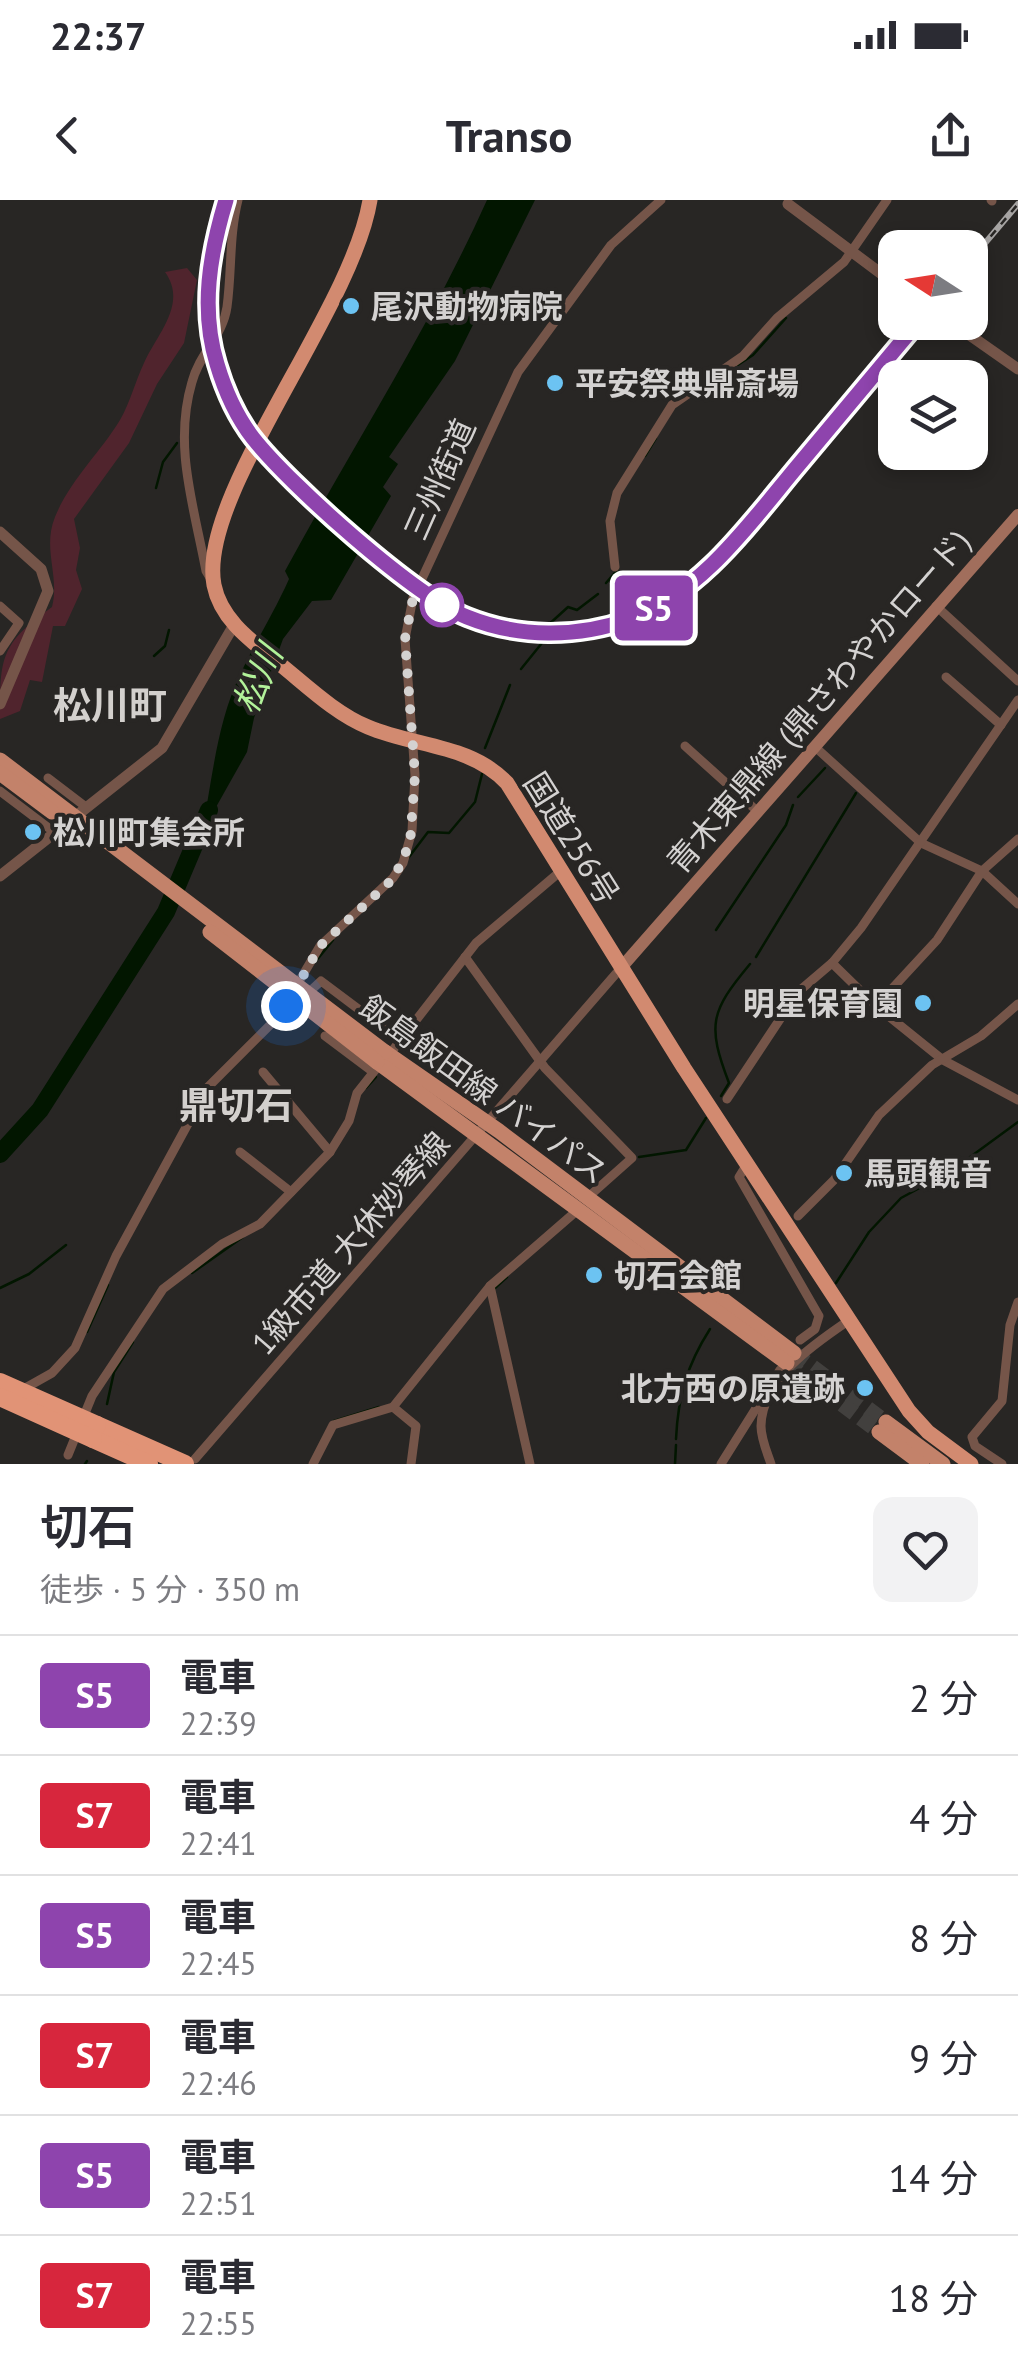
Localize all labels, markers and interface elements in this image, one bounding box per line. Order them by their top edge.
text: 22:37 [50,11,146,60]
text: Transo [446,106,572,164]
icon: back [40,108,95,163]
icon: share [923,108,978,163]
north arrow [878,230,988,340]
map controls [878,230,988,470]
place label: 尾沢動物病院 [371,285,563,327]
marker: 尾沢動物病院 [340,295,362,317]
button: layers [878,360,988,470]
place label: 平安祭典鼎斎場 [575,362,799,404]
marker: 平安祭典鼎斎場 [544,372,566,394]
street label: 三州街道 [394,412,484,546]
street label: 青木東鼎線 (鼎さわやかロード) [657,520,979,882]
line badge: S5 [609,576,699,640]
unlabelled marker [421,584,463,626]
text: S5 [635,585,673,631]
water label: 松川 [222,634,294,720]
district label: 松川町 [53,680,167,729]
street label: 国道256号 [515,764,629,912]
place label: 松川町集会所 [53,811,245,853]
marker: 松川町集会所 [22,821,44,843]
your location [261,981,311,1031]
place label: 明星保育園 [743,982,903,1024]
street label: 飯島飯田線 バイパス [352,985,616,1193]
marker: 明星保育園 [912,992,934,1014]
district label: 鼎切石 [179,1080,293,1129]
street label: 1級市道 大休妙琴線 [242,1123,458,1363]
place label: 馬頭観音 [864,1152,992,1194]
marker: 馬頭観音 [833,1162,855,1184]
place label: 切石会館 [614,1254,742,1296]
marker: 切石会館 [583,1264,605,1286]
place label: 北方西の原遺跡 [621,1367,845,1409]
marker: 北方西の原遺跡 [854,1377,876,1399]
text: 切石 [40,1495,136,1557]
button: heart [873,1497,978,1602]
text: 徒歩 · 5 分 · 350 m [40,1568,300,1610]
text: 電車 [180,1652,256,1701]
text: S5 [76,1672,114,1718]
text: 2 分 [909,1673,978,1722]
text: 22:39 [180,1702,257,1744]
text: 電車 [180,1772,256,1821]
text: S7 [76,1792,114,1838]
text: 4 分 [909,1793,978,1842]
text: 22:41 [180,1822,257,1864]
text: 電車 [180,1892,256,1941]
text: S5 [76,1912,114,1958]
text: 8 分 [909,1913,978,1962]
text: 22:45 [180,1942,257,1984]
text: 電車 [180,2012,256,2061]
text: S7 [76,2032,114,2078]
text: 9 分 [909,2033,978,2082]
text: 22:46 [180,2062,257,2104]
text: 電車 [180,2132,256,2181]
text: S5 [76,2152,114,2198]
text: 14 分 [888,2153,978,2202]
text: 22:51 [180,2182,257,2224]
text: 電車 [180,2252,256,2301]
text: S7 [76,2272,114,2318]
text: 18 分 [888,2273,978,2322]
text: 22:55 [180,2302,257,2344]

